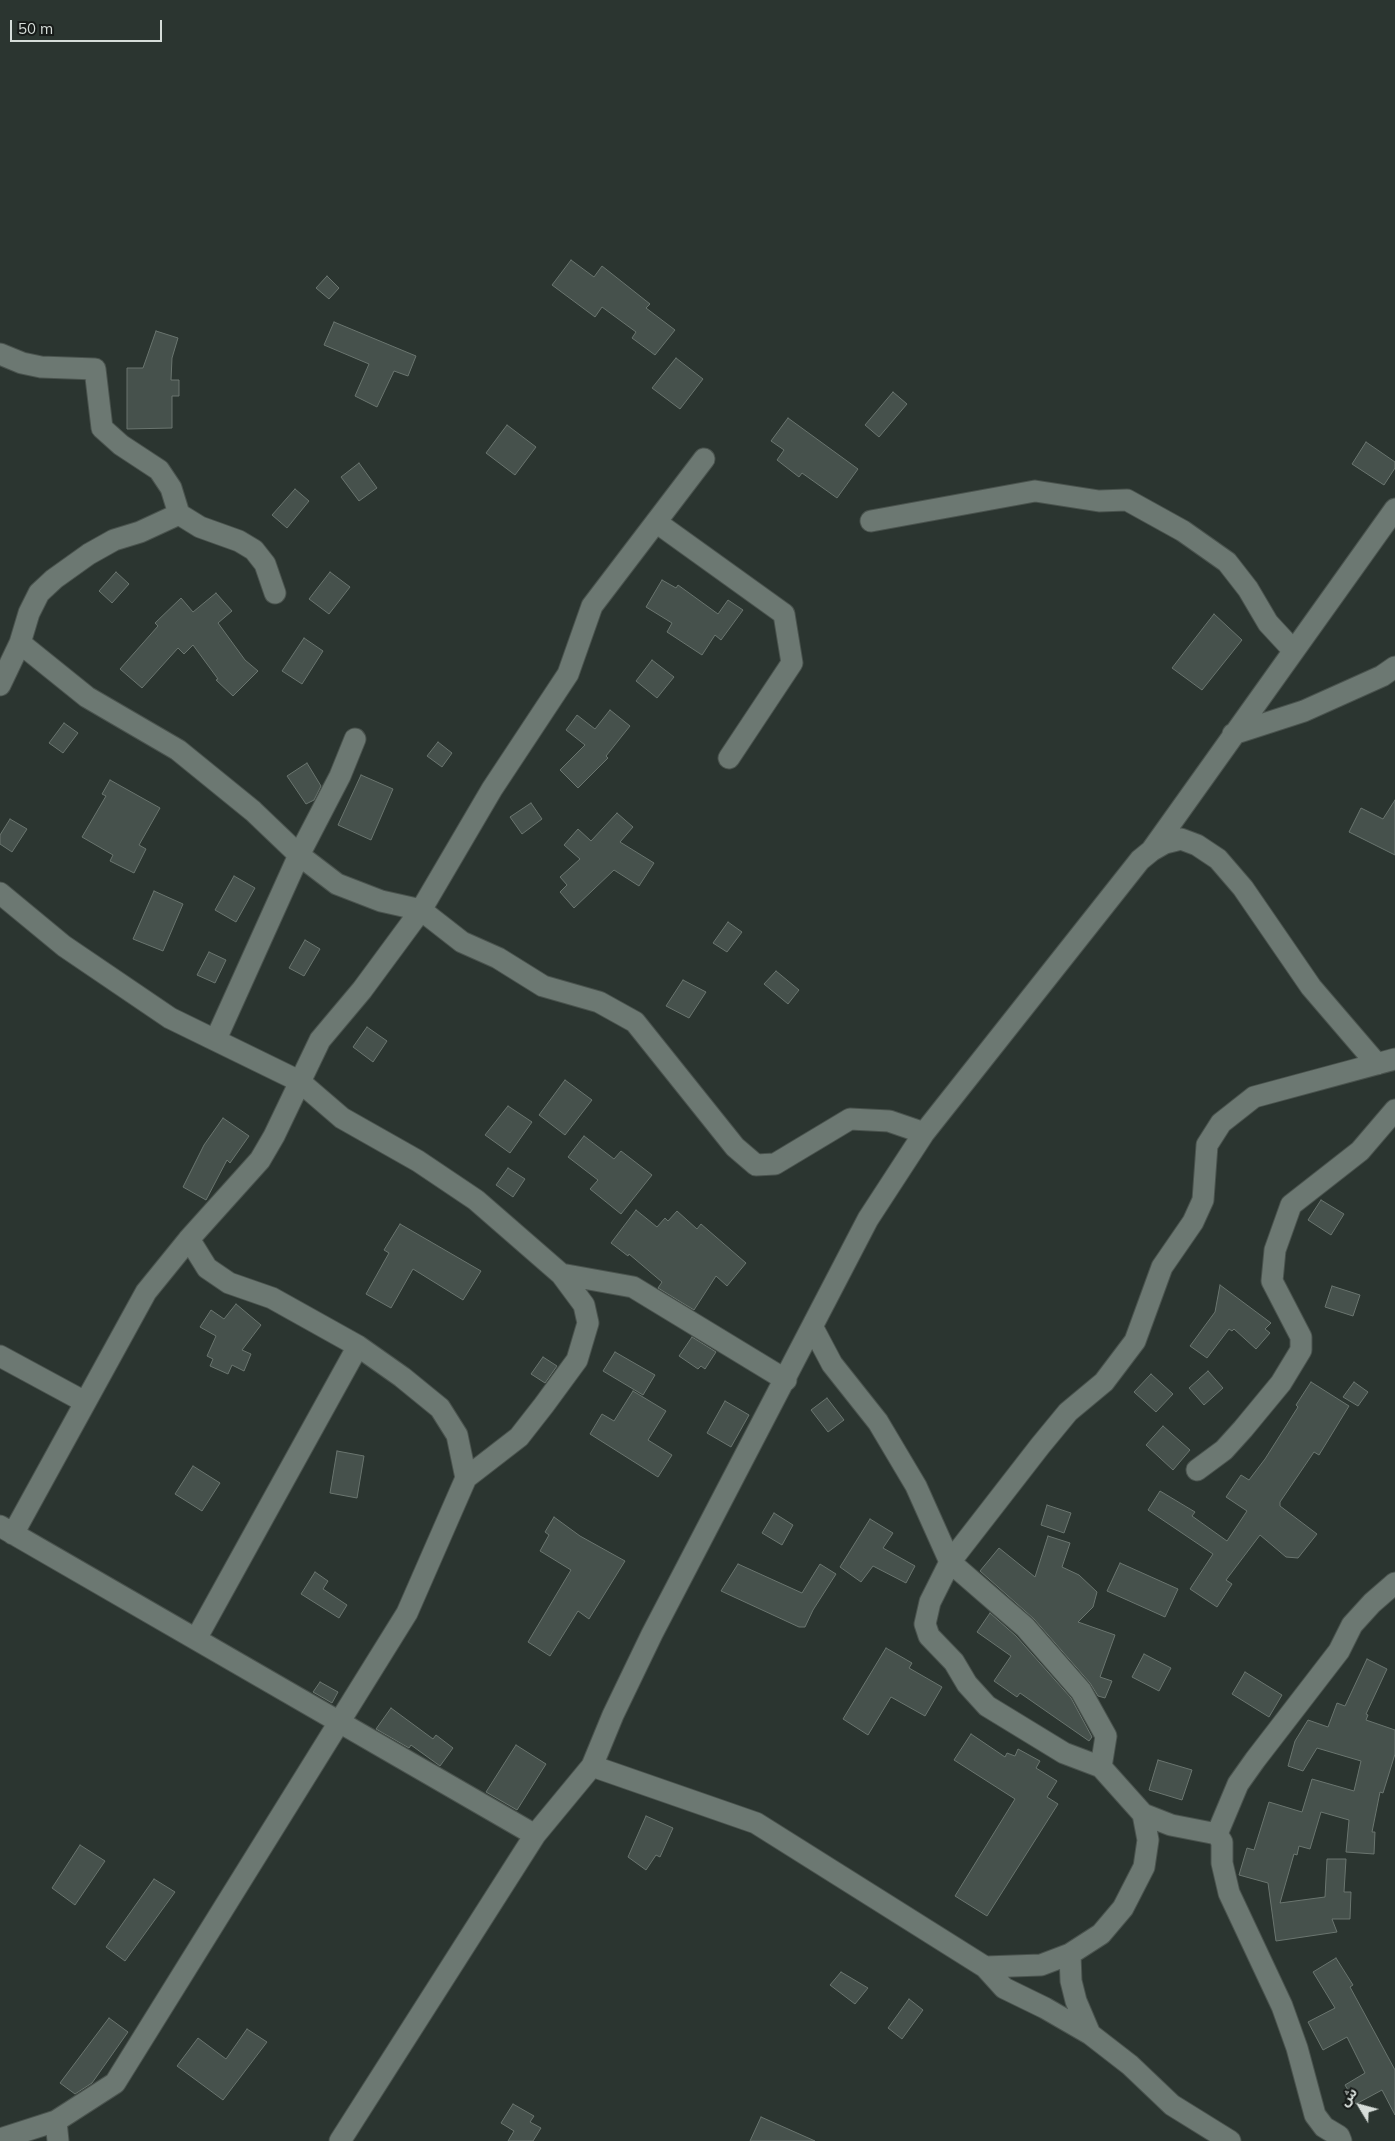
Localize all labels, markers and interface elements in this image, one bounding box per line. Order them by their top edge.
scale bar [12,10,165,42]
text: 50 m [18,19,53,38]
north arrow [1335,2081,1385,2131]
text: ش [1335,2084,1361,2110]

